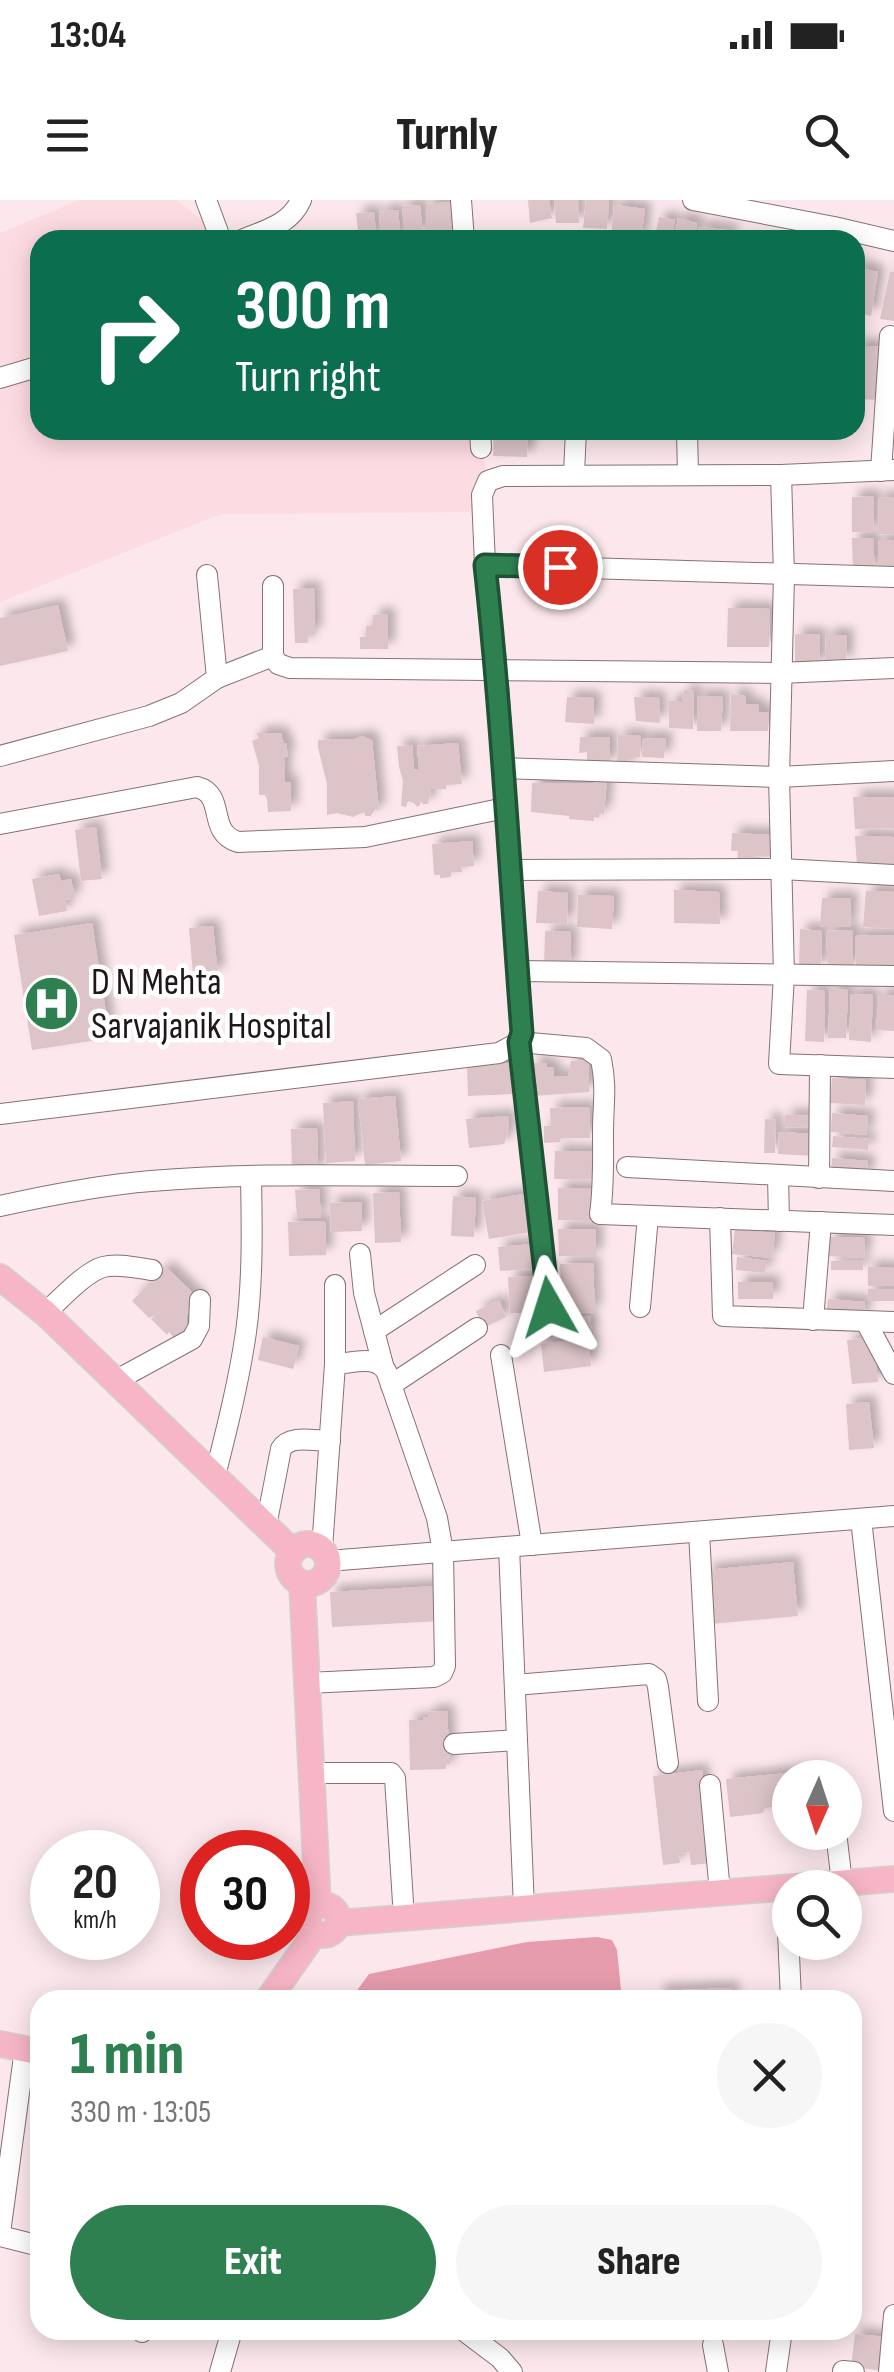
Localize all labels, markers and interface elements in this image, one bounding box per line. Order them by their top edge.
text: 13:04 [50,13,126,58]
icon: menu [40,108,95,163]
text: Turnly [396,108,498,163]
icon: search [799,108,854,163]
text: 300 m [235,265,390,349]
icon: right [70,270,200,400]
text: Turn right [235,350,381,405]
pin [518,525,603,610]
icon: arrive [533,540,588,595]
place label: D N Mehta Sarvajanik Hospital [91,960,332,1049]
hospital icon: D N Mehta Sarvajanik Hospital [22,974,82,1034]
position arrow [497,1255,601,1359]
north arrow [772,1760,862,1850]
map controls [772,1760,862,1960]
speed limit sign: 30 [180,1830,310,1960]
text: 20 [72,1853,118,1913]
button: search [772,1870,862,1960]
text: km/h [73,1905,117,1936]
text: 1 min [70,2019,184,2091]
button: close [717,2023,822,2128]
text: 330 m · 13:05 [70,2093,211,2132]
button: Exit [70,2205,436,2320]
button: Share [456,2205,822,2320]

